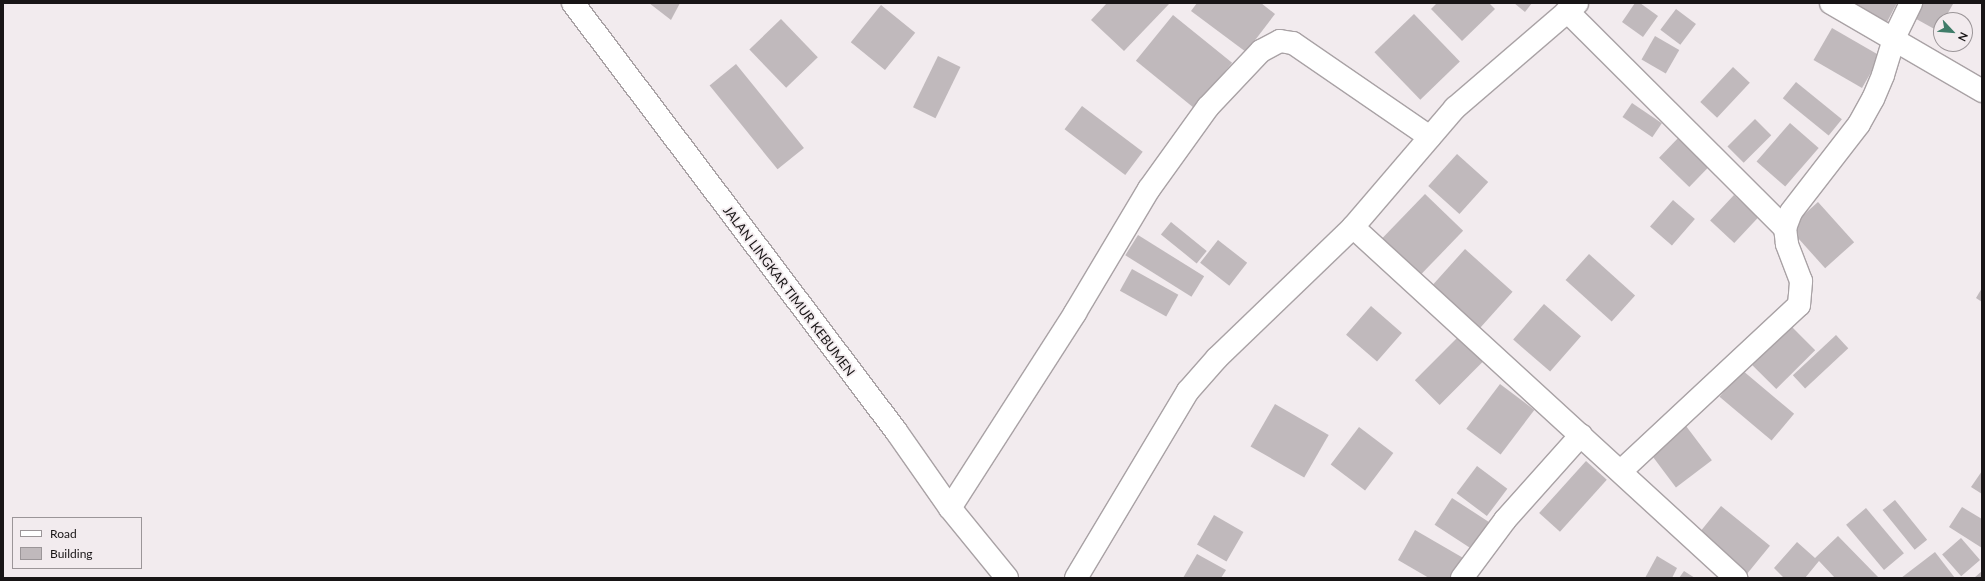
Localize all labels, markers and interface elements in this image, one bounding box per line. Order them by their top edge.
north arrow [1933,12,1973,52]
text: N [1956,30,1971,44]
street label: JALAN LINGKAR TIMUR KEBUMEN [720,203,858,379]
legend [12,517,142,569]
text: Road [50,526,77,541]
text: Building [50,546,93,561]

